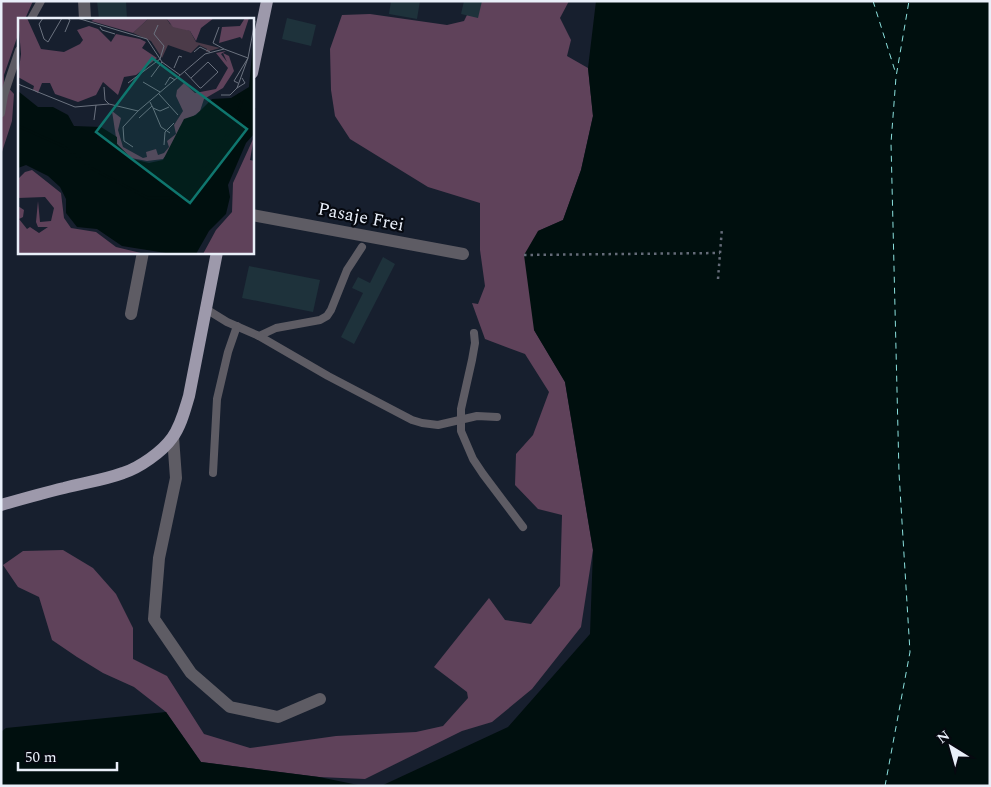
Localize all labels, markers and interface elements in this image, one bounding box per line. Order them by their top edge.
inset map [18,18,254,254]
street label: Pasaje Frei [316,195,406,239]
north arrow [926,722,976,772]
text: N [933,725,954,749]
scale bar [18,740,116,772]
text: 50 m [25,746,57,769]

